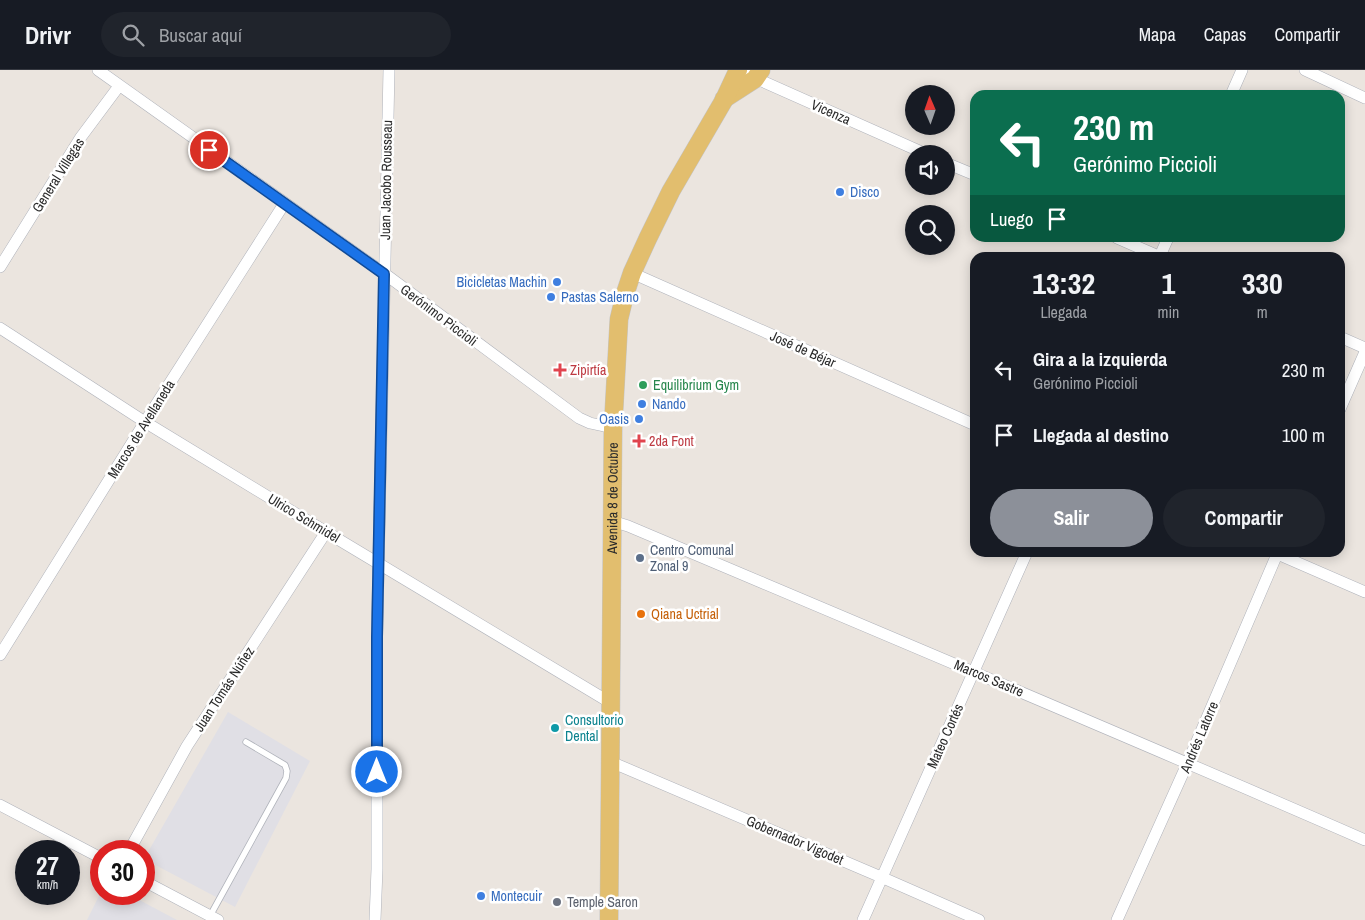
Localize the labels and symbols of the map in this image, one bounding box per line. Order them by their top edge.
north arrow [905,85,955,135]
street label: Vicenza [808,95,854,129]
street label: Juan Jacobo Rousseau [376,120,396,240]
pin [188,129,230,171]
street label: General Villegas [28,134,88,216]
place label: Disco [850,183,879,201]
marker: Disco [834,186,846,198]
place label: Bicicletas Machin [456,273,547,291]
marker: Bicicletas Machin [551,276,563,288]
street label: Gerónimo Piccioli [397,280,481,350]
place label: Pastas Salerno [561,288,639,306]
marker: Pastas Salerno [545,291,557,303]
street label: José de Béjar [767,327,839,372]
place label: Zipirtía [570,361,607,379]
marker: Zipirtía [554,364,566,376]
street label: Marcos de Avellaneda [103,376,179,482]
place label: Equilibrium Gym [653,376,739,394]
marker: Equilibrium Gym [637,379,649,391]
place label: Nando [652,395,686,413]
marker: Nando [636,398,648,410]
place label: Oasis [599,410,629,428]
marker: Oasis [633,413,645,425]
place label: 2da Font [649,432,694,450]
marker: 2da Font [633,435,645,447]
street label: Avenida 8 de Octubre [603,442,622,555]
street label: Ulrico Schmidel [265,489,343,547]
place label: Centro Comunal Zonal 9 [650,541,734,575]
marker: Centro Comunal Zonal 9 [634,552,646,564]
place label: Qiana Uctrial [651,605,719,623]
marker: Qiana Uctrial [635,608,647,620]
street label: Juan Tomás Núñez [190,643,258,735]
street label: Marcos Sastre [951,655,1027,701]
street label: Andrés Latorre [1175,699,1222,776]
street label: Mateo Cortés [923,701,967,771]
place label: Consultorio Dental [565,711,624,745]
marker: Consultorio Dental [549,722,561,734]
position arrow [350,745,402,797]
street label: Gobernador Vigodet [744,811,846,869]
speed limit sign: 30 [90,840,155,905]
place label: Montecuir [491,887,542,905]
marker: Montecuir [475,890,487,902]
place label: Temple Saron [567,893,638,911]
marker: Temple Saron [551,896,563,908]

